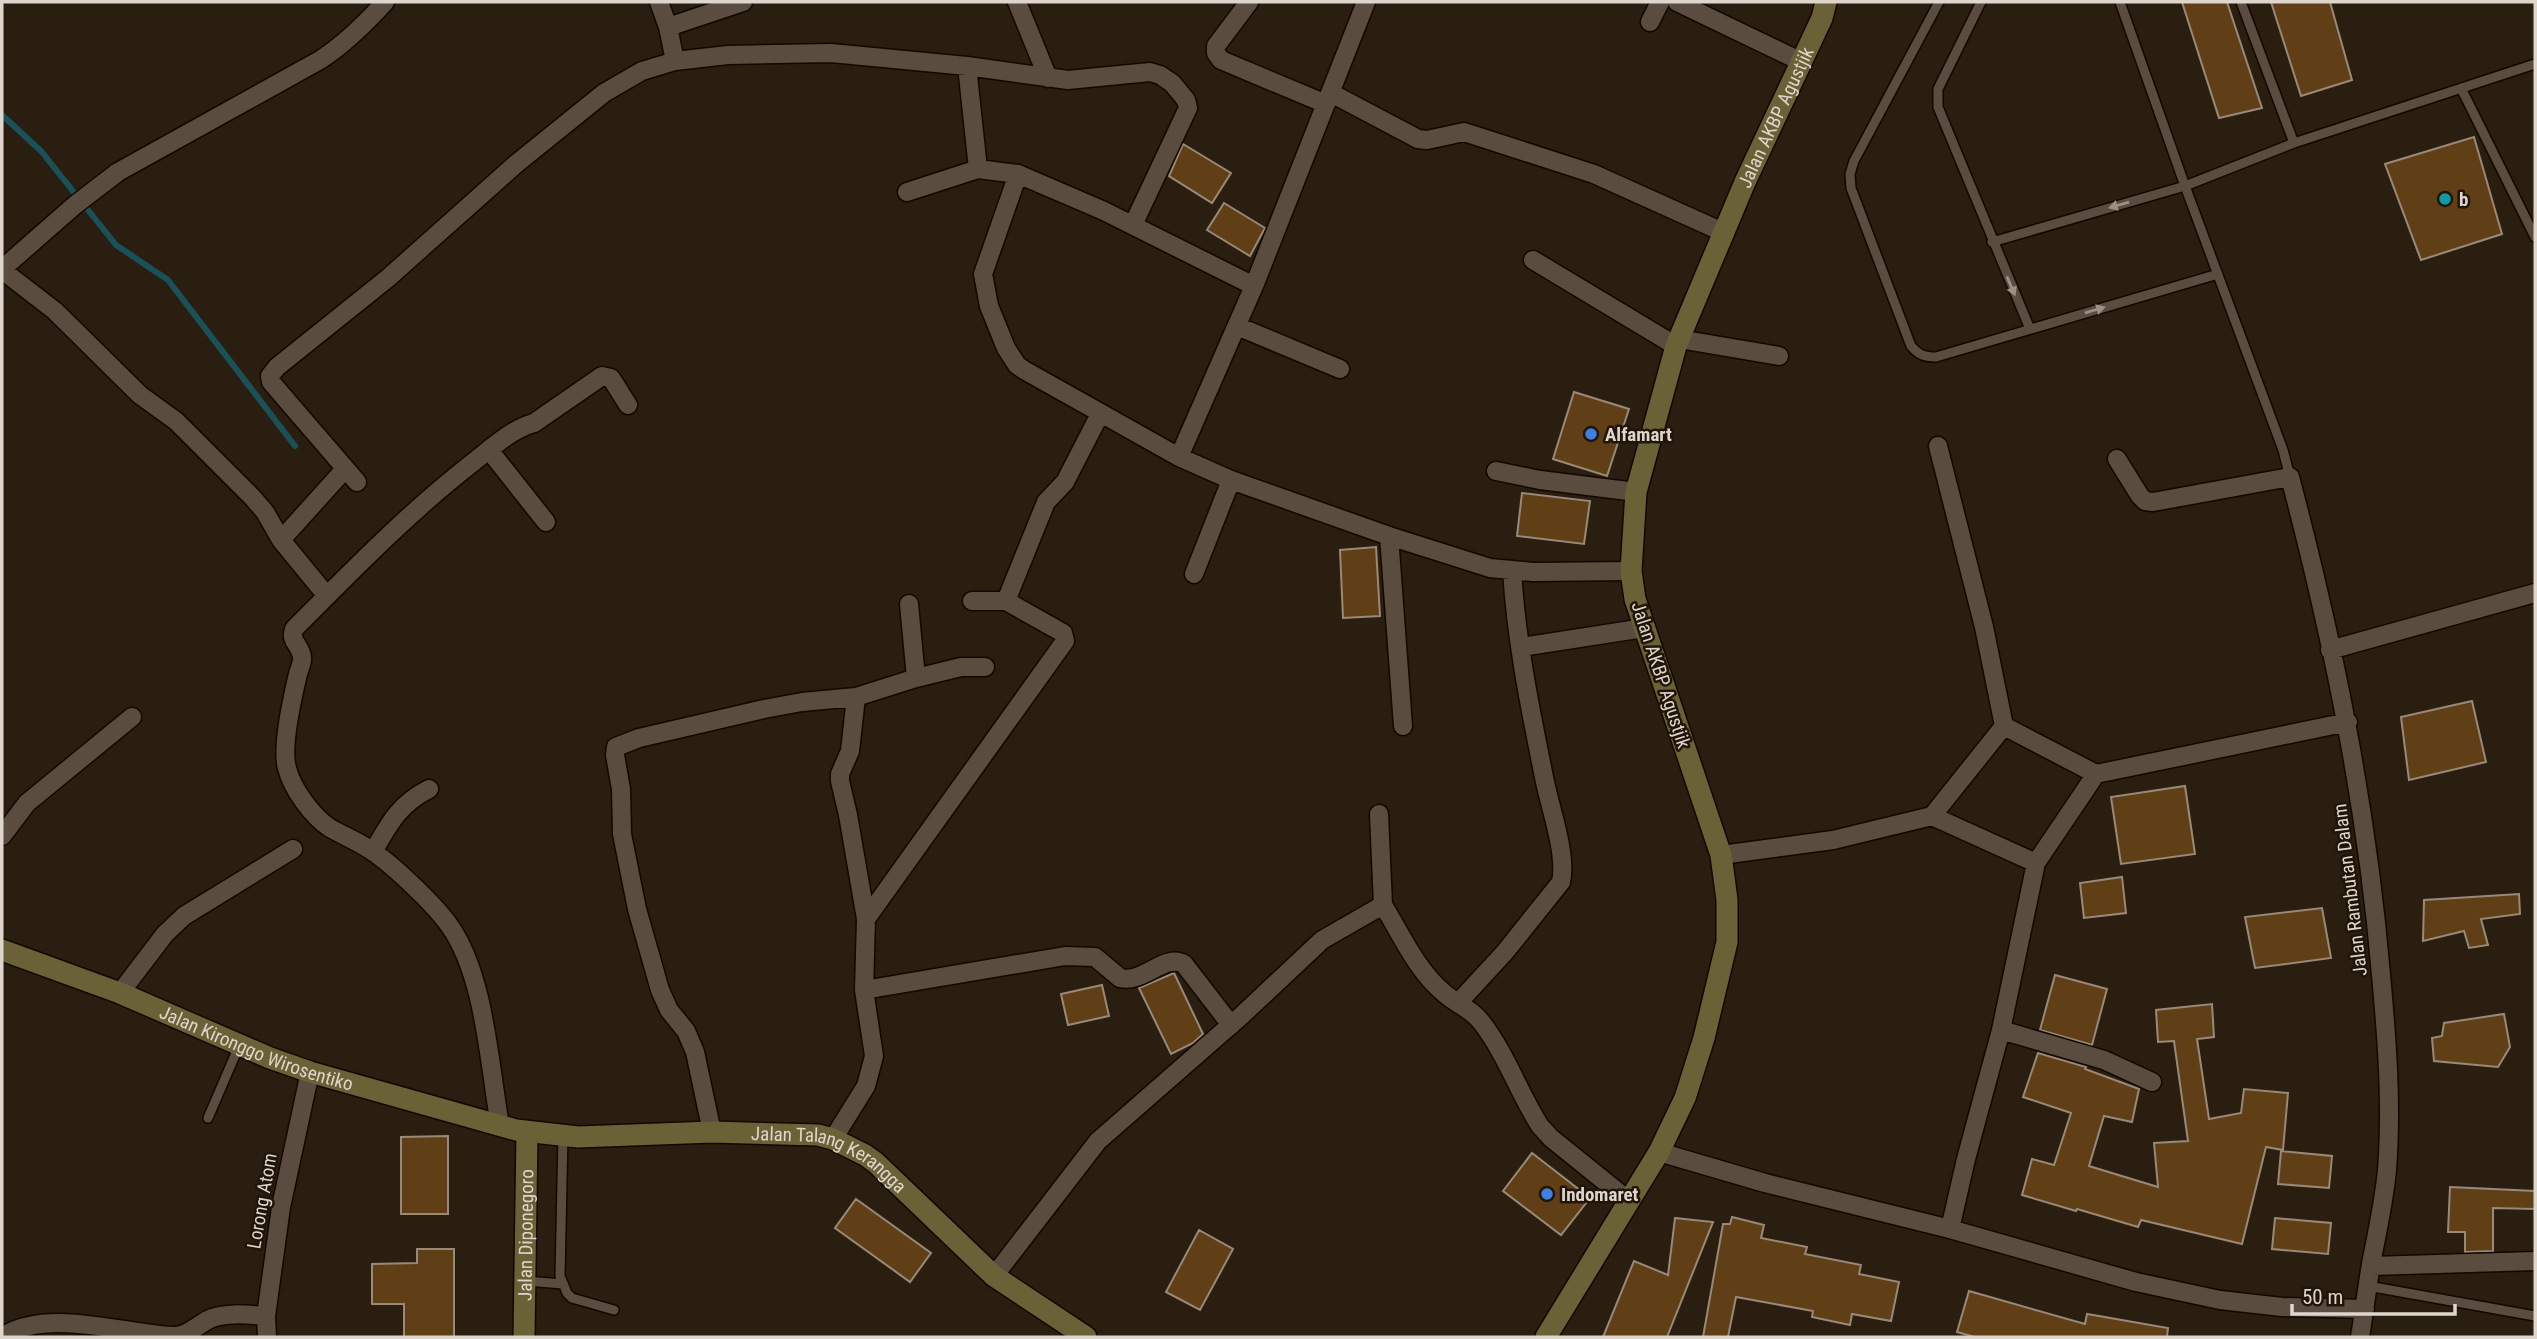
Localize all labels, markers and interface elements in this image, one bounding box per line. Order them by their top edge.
street label: Jalan AKBP Agustjik [1732,43,1818,191]
place label: b [2459,188,2468,211]
marker: b [2437,191,2453,207]
one-way arrow [2109,201,2130,211]
one-way arrow [2006,275,2017,296]
one-way arrow [2084,304,2106,315]
place label: Alfamart [1605,423,1672,446]
marker: Alfamart [1583,426,1599,442]
street label: Jalan AKBP Agustjik [1626,599,1696,752]
street label: Jalan Rambutan Dalam [2328,803,2372,977]
street label: Jalan Kironggo Wirosentiko [156,1000,356,1095]
street label: Jalan Talang Kerangga [751,1122,911,1198]
street label: Lorong Atom [242,1151,282,1251]
street label: Jalan Diponegoro [513,1169,538,1301]
place label: Indomaret [1561,1183,1639,1206]
marker: Indomaret [1539,1186,1555,1202]
scale bar [2292,1272,2455,1316]
text: 50 m [2302,1285,2343,1309]

